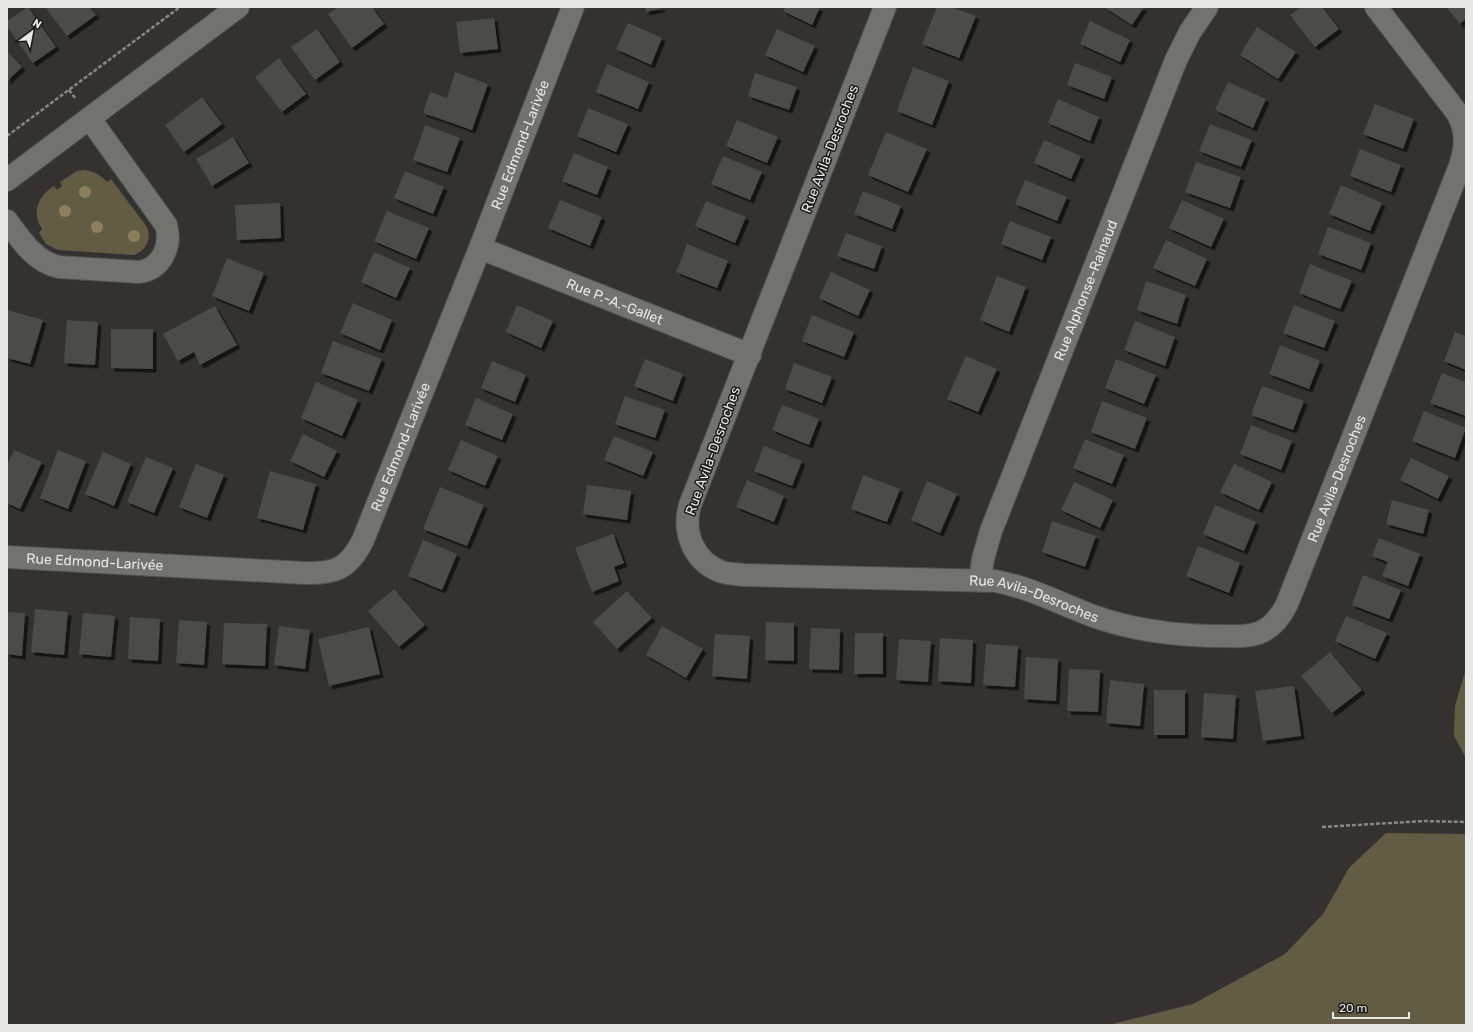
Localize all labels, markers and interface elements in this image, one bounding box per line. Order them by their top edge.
north arrow [12,12,52,52]
text: N [30,16,44,32]
street label: Rue Edmond-Larivée [487,77,553,212]
street label: Rue Avila-Desroches [798,83,862,215]
street label: Rue Alphonse-Rainaud [1050,217,1121,363]
street label: Rue P.-A.-Gallet [564,275,666,328]
street label: Rue Edmond-Larivée [367,380,434,514]
street label: Rue Avila-Desroches [682,384,744,518]
street label: Rue Avila-Desroches [1304,412,1369,545]
street label: Rue Edmond-Larivée [26,550,164,574]
street label: Rue Avila-Desroches [969,572,1101,626]
scale bar [1333,994,1409,1020]
text: 20 m [1339,1001,1367,1015]

